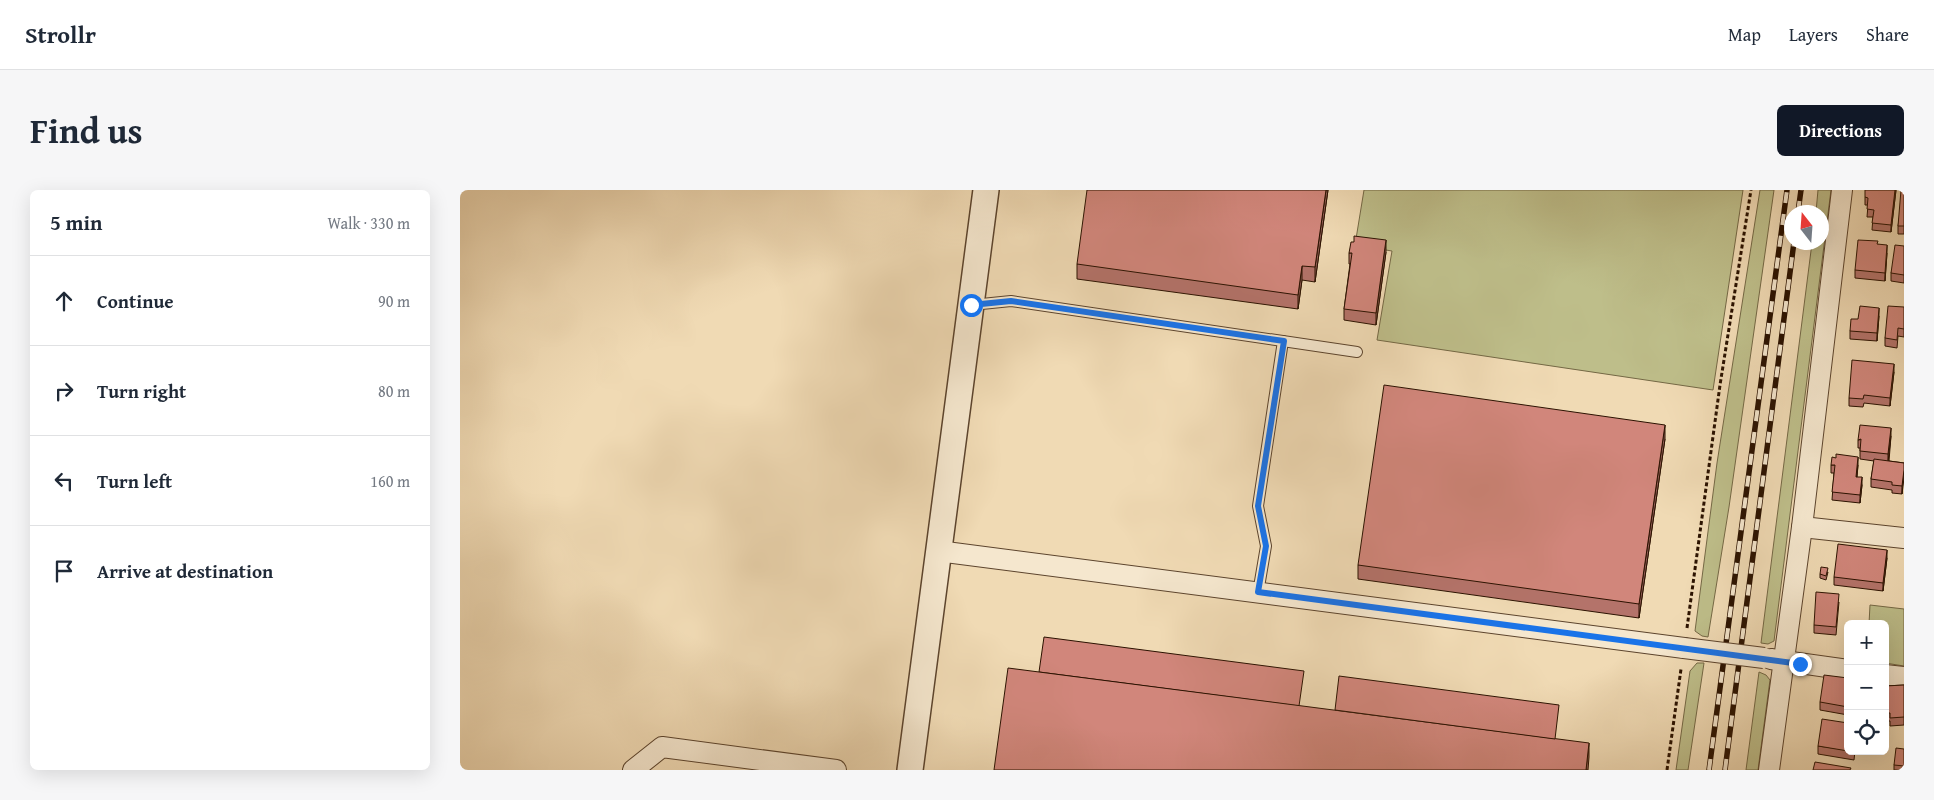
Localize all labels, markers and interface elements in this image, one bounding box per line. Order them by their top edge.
text: Strollr [25,17,96,52]
text: Map [1728,21,1761,48]
text: Layers [1789,21,1838,48]
text: Share [1866,21,1909,48]
text: Find us [30,105,143,156]
button: Directions [1777,105,1904,156]
north arrow [1784,205,1829,250]
text: 5 min [50,207,102,238]
text: Walk · 330 m [327,211,410,235]
icon: ahead [50,287,78,315]
text: Continue [97,287,174,315]
text: 90 m [378,289,410,313]
route start [960,294,983,317]
icon: right [50,377,78,405]
text: Turn right [97,377,186,405]
text: 80 m [378,379,410,403]
icon: left [50,467,78,495]
text: Turn left [97,467,172,495]
text: 160 m [370,469,410,493]
icon: arrive [50,557,78,585]
text: Arrive at destination [97,557,273,585]
map controls [1844,620,1889,755]
button: + [1844,620,1889,665]
route end [1789,653,1812,676]
button: − [1844,665,1889,710]
button: locate [1844,710,1889,755]

